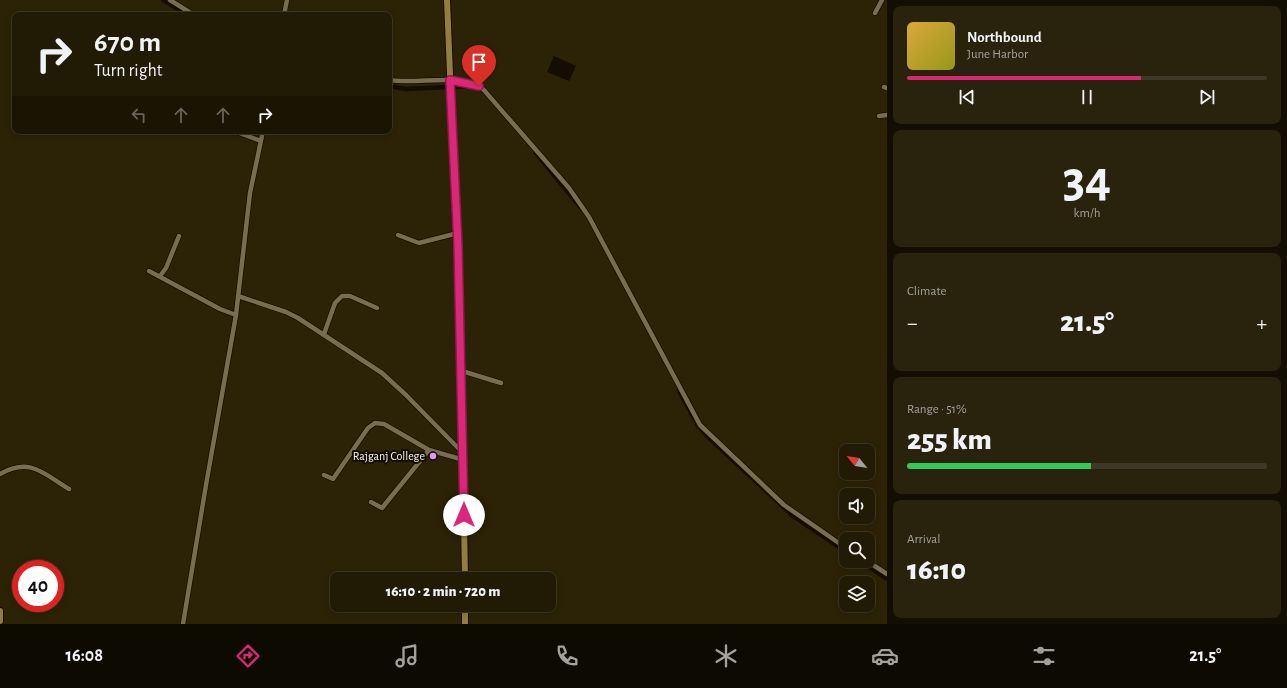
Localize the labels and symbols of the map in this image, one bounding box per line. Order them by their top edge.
pin [462,45,496,86]
north arrow [839,444,875,480]
place label: Rajganj College [353,450,425,463]
marker: Rajganj College [428,451,438,461]
position arrow [443,494,485,536]
speed limit sign: 40 [12,560,64,612]

